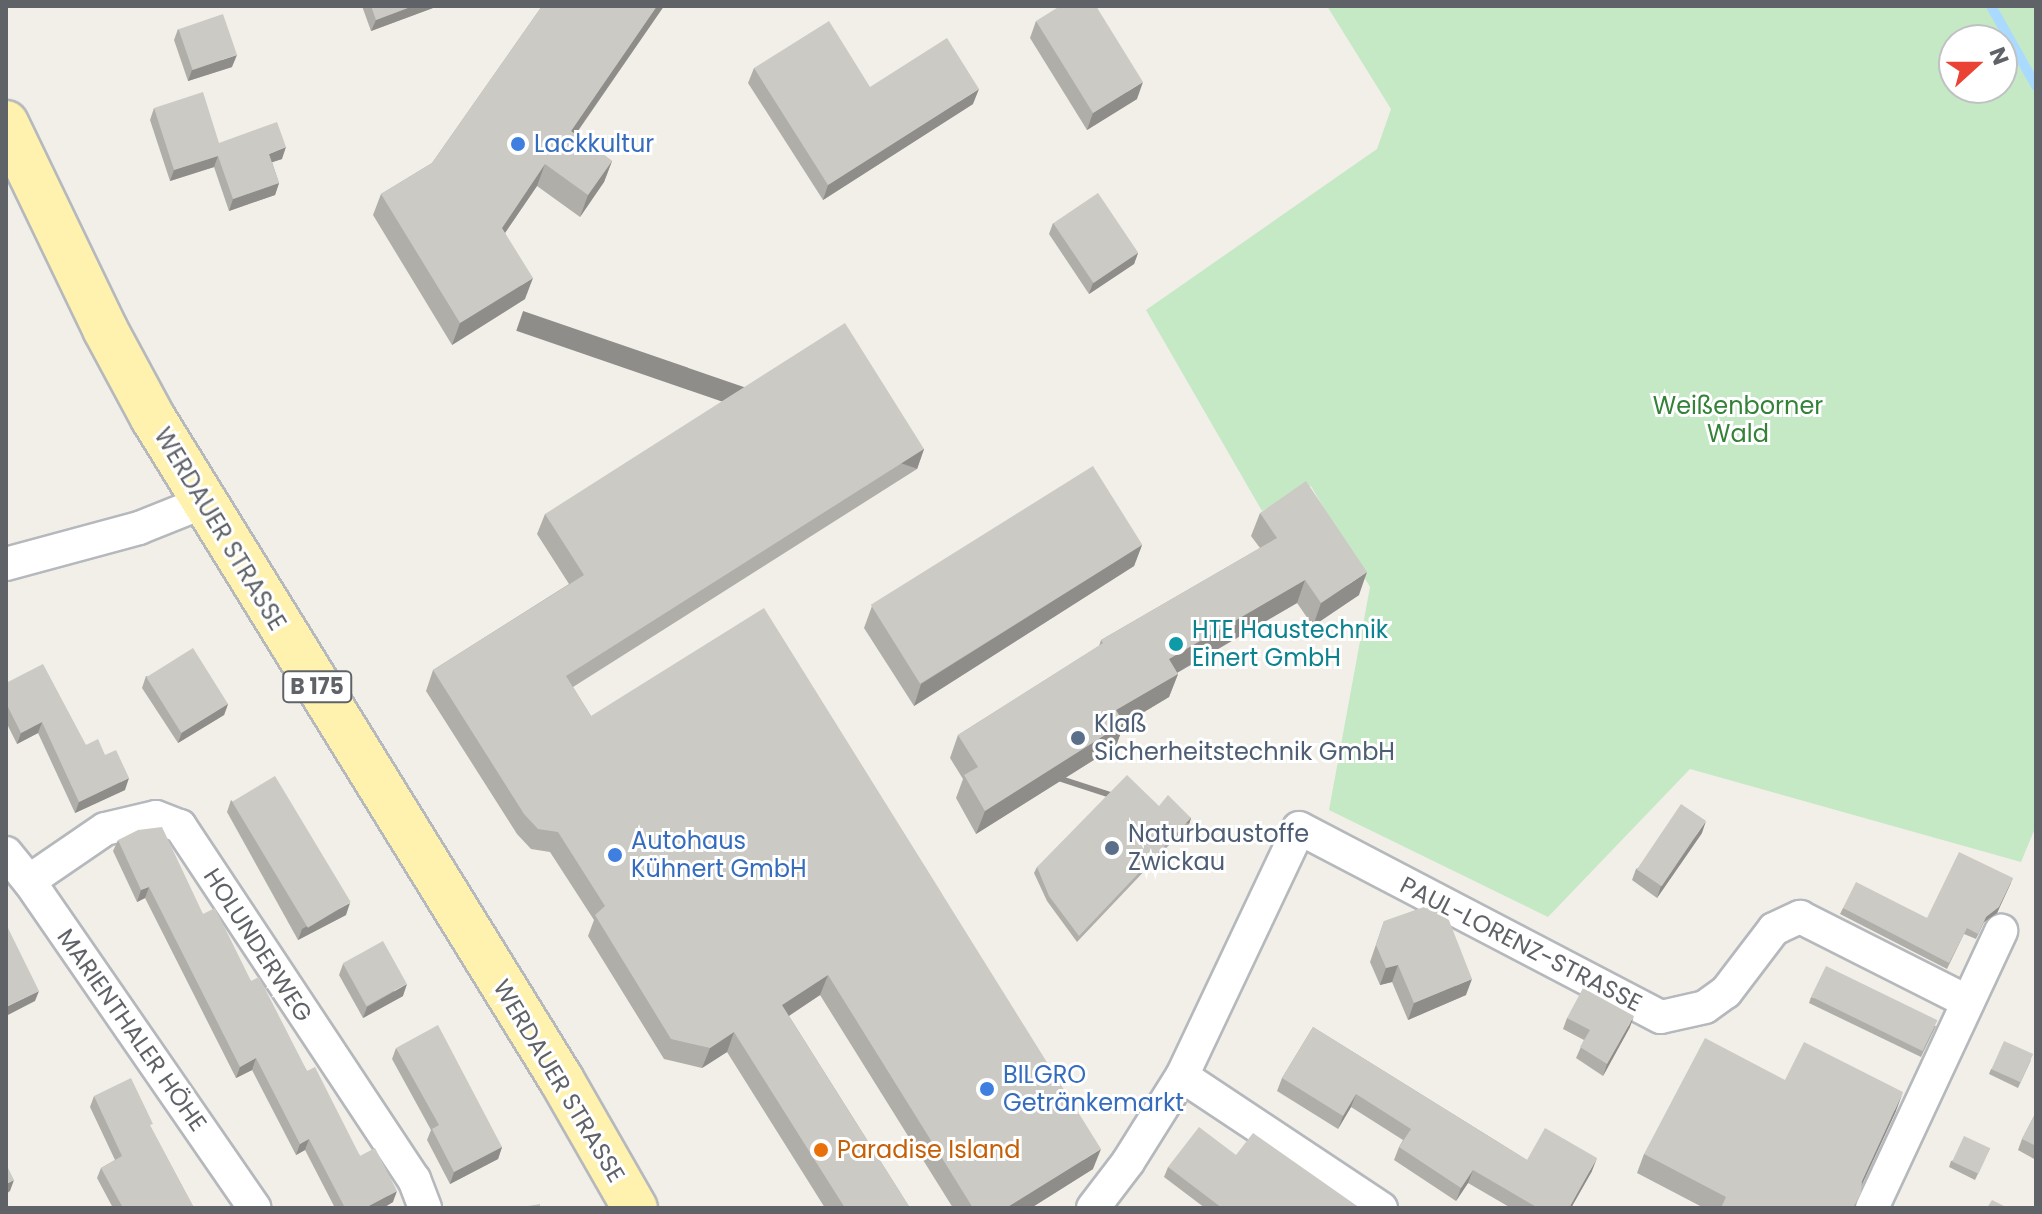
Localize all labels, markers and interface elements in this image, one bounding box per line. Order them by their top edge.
north arrow [1938,24,2018,104]
text: N [1982,43,2016,69]
place label: Lackkultur [534,130,654,158]
marker: Lackkultur [509,135,527,153]
park label: Weißenborner Wald [1653,392,1823,448]
street label: WERDAUER STRASSE [148,422,292,636]
place label: HTE Haustechnik Einert GmbH [1192,616,1388,672]
marker: HTE Haustechnik Einert GmbH [1167,635,1185,653]
road number: B 175 [281,669,353,705]
place label: Klaß Sicherheitstechnik GmbH [1094,710,1395,766]
marker: Klaß Sicherheitstechnik GmbH [1069,729,1087,747]
place label: Naturbaustoffe Zwickau [1128,820,1309,876]
place label: Autohaus Kühnert GmbH [631,827,807,883]
marker: Naturbaustoffe Zwickau [1103,839,1121,857]
marker: Autohaus Kühnert GmbH [606,846,624,864]
street label: HOLUNDERWEG [198,863,318,1027]
street label: PAUL-LORENZ-STRASSE [1395,870,1647,1018]
street label: MARIENTHALER HÖHE [51,923,213,1137]
street label: WERDAUER STRASSE [487,974,631,1188]
place label: BILGRO Getränkemarkt [1003,1061,1184,1117]
marker: BILGRO Getränkemarkt [978,1080,996,1098]
place label: Paradise Island [837,1136,1020,1164]
marker: Paradise Island [812,1141,830,1159]

